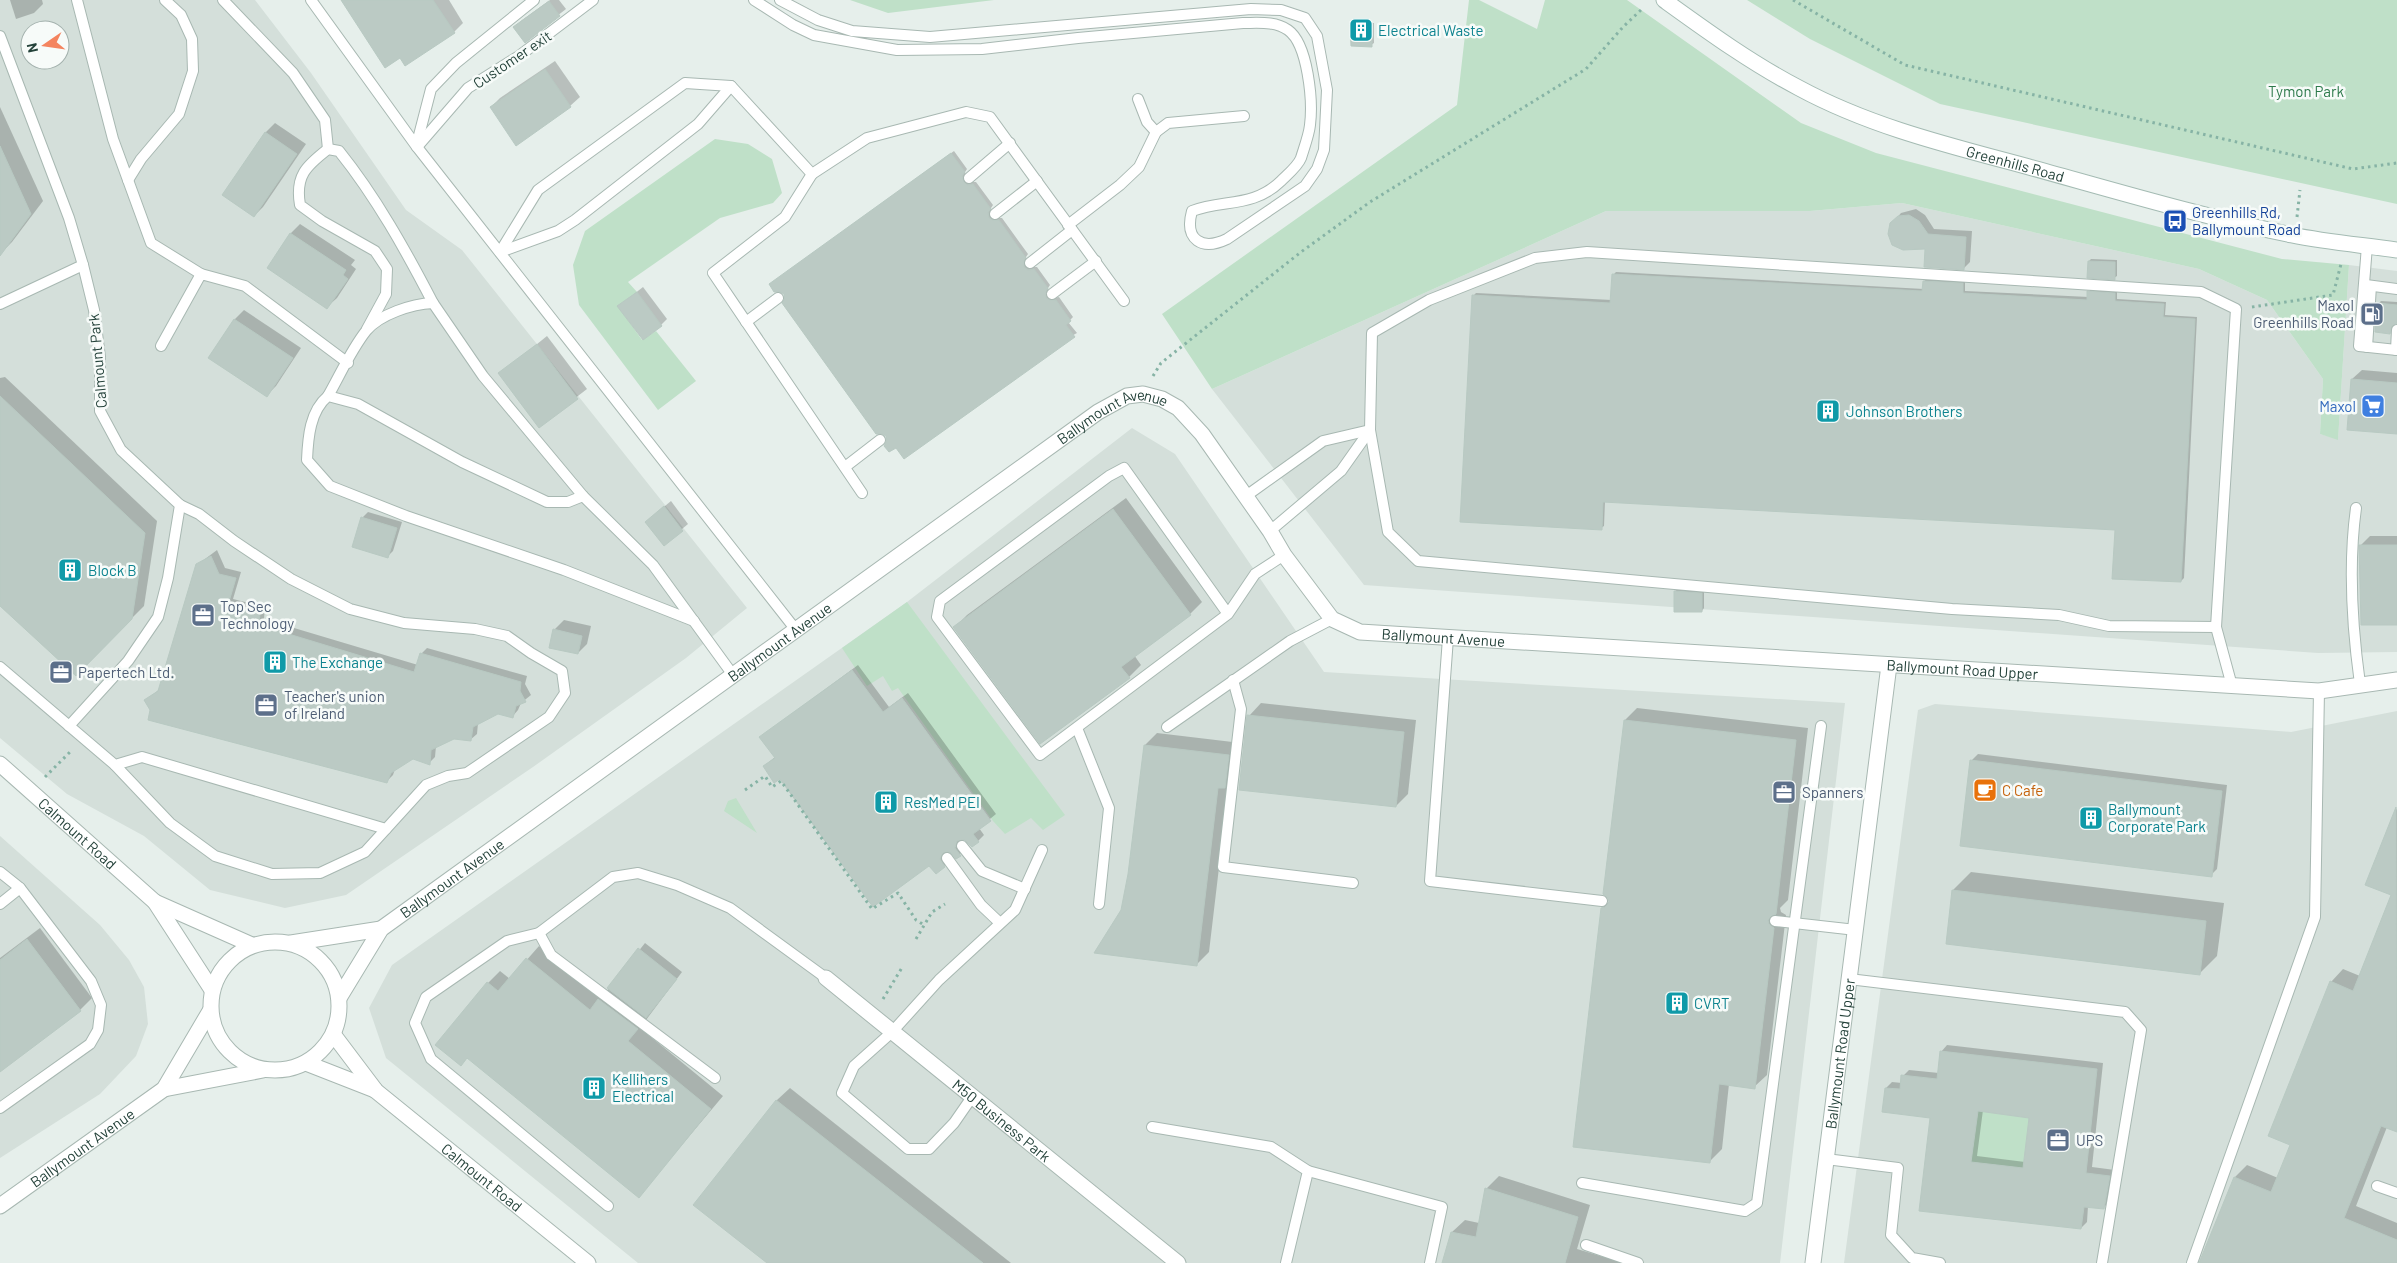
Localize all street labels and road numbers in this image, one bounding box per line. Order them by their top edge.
street label: Customer exit [469,26,555,92]
street label: Greenhills Road [1964,142,2066,185]
street label: Calmount Park [84,313,110,409]
street label: Ballymount Avenue [1053,385,1172,448]
street label: Ballymount Avenue [724,598,835,685]
street label: Ballymount Avenue [1381,624,1506,650]
street label: Ballymount Road Upper [1886,655,2039,683]
street label: Calmount Road [35,794,120,873]
street label: Ballymount Avenue [396,835,507,921]
street label: Ballymount Road Upper [1821,977,1858,1130]
street label: M50 Business Park [949,1075,1055,1166]
street label: Ballymount Avenue [27,1104,138,1191]
street label: Calmount Road [438,1139,526,1215]

